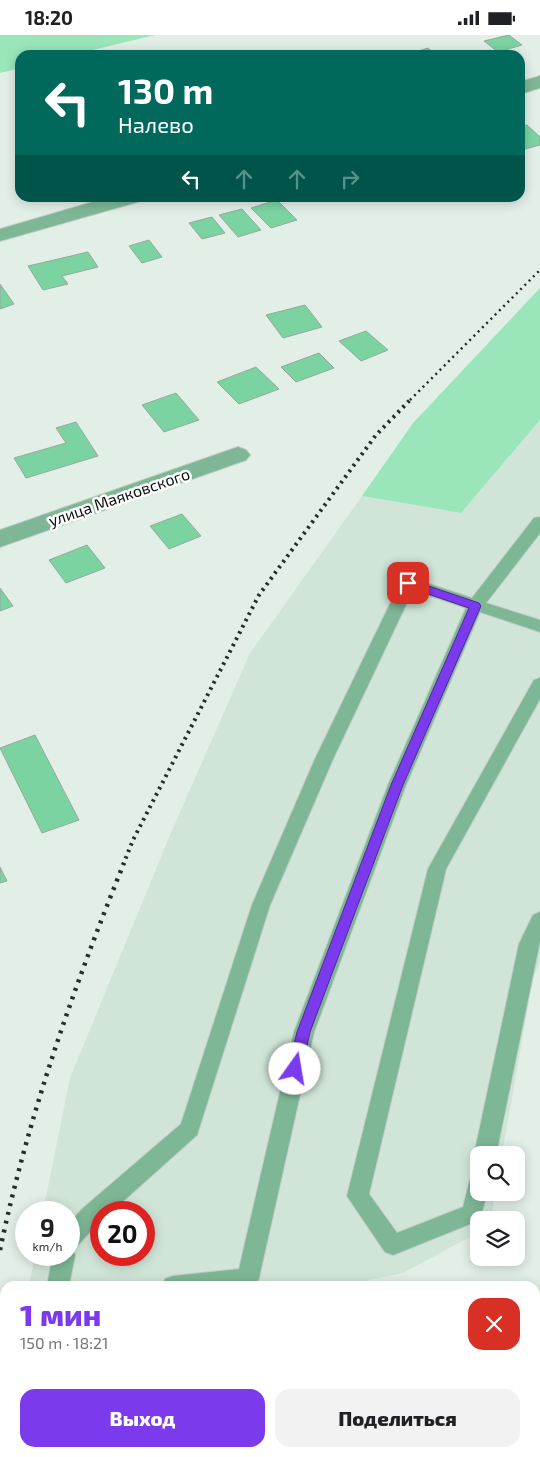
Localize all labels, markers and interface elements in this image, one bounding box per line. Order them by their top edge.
text: 18:20 [25,6,73,29]
text: 130 m [118,69,213,111]
icon: left [35,70,100,135]
text: Налево [118,111,194,137]
icon: left [177,165,205,193]
icon: ahead [230,165,258,193]
icon: ahead [283,165,311,193]
icon: right [336,165,364,193]
street label: улица Маяковского [46,463,192,531]
pin [387,562,429,604]
icon: arrive [394,569,422,597]
position arrow [268,1042,320,1094]
map controls [470,1146,525,1266]
button: search [470,1146,525,1201]
speed limit sign: 20 [90,1201,155,1266]
button: layers [470,1211,525,1266]
text: 9 [40,1212,55,1242]
text: km/h [33,1239,62,1253]
text: 1 мин [20,1296,101,1332]
button: close [468,1298,520,1350]
text: 150 m · 18:21 [20,1333,108,1352]
button: Выход [20,1389,265,1447]
button: Поделиться [275,1389,520,1447]

